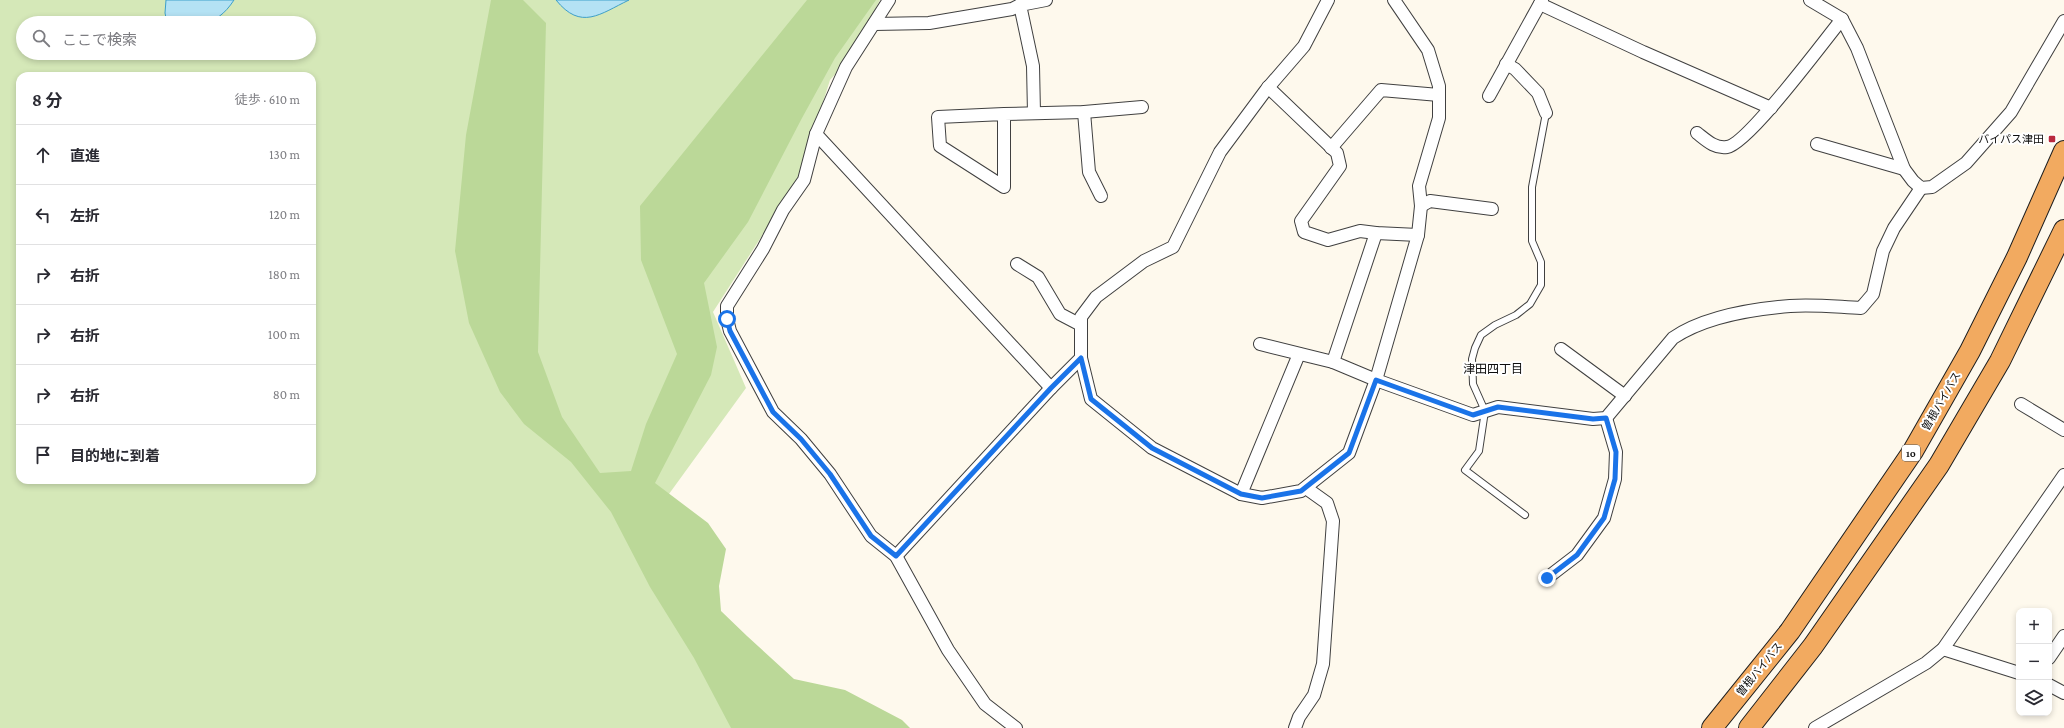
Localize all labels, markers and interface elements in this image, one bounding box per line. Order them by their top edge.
search box [16,16,316,60]
icon: search [30,27,52,49]
text: ここで検索 [62,32,137,48]
text: 8 分 [32,91,62,110]
text: 徒歩 · 610 m [235,92,300,107]
place label: バイパス津田 [1978,133,2044,145]
marker: バイパス津田 [2047,134,2057,144]
icon: ahead [32,144,54,166]
text: 130 m [269,147,300,162]
text: 直進 [70,148,100,164]
icon: left [32,204,54,226]
text: 120 m [269,207,300,222]
text: 左折 [70,208,100,224]
icon: right [32,264,54,286]
text: 180 m [268,267,300,282]
text: 右折 [70,268,100,284]
route start [718,310,736,328]
icon: right [32,324,54,346]
text: 100 m [268,327,300,342]
text: 右折 [70,328,100,344]
district label: 津田四丁目 [1463,362,1523,376]
street label: 曽根バイパス [1919,370,1963,432]
icon: right [32,384,54,406]
text: 80 m [273,387,300,402]
text: 右折 [70,388,100,404]
icon: arrive [32,444,54,466]
road number: 10 [1902,445,1920,461]
text: 目的地に到着 [70,448,160,464]
route end [1538,569,1556,587]
map controls [2016,608,2052,716]
button: + [2016,608,2052,644]
street label: 曽根バイパス [1734,640,1784,698]
button: − [2016,644,2052,680]
button: layers [2016,680,2052,716]

